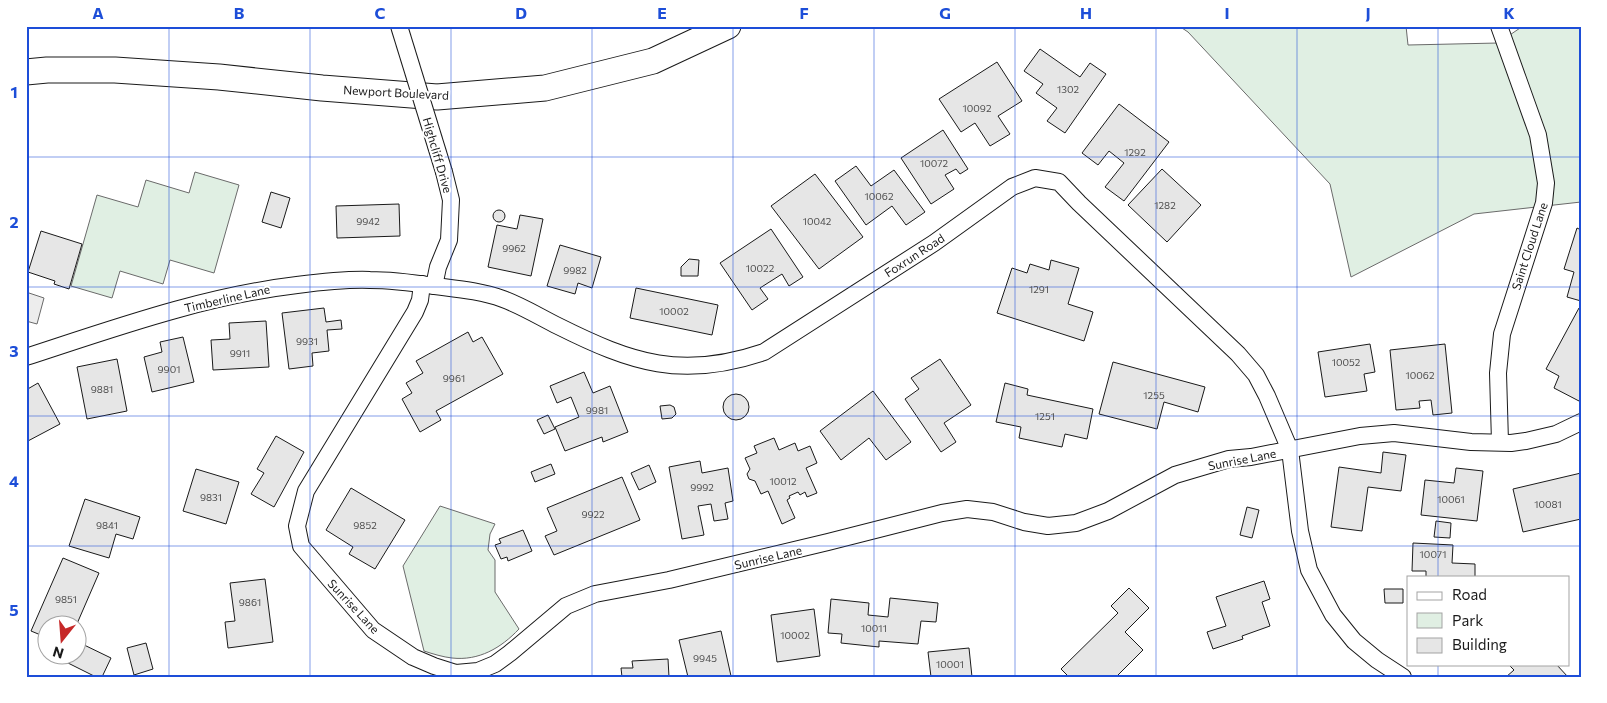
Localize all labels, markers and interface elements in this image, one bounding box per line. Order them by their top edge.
text: A [92,3,104,22]
text: B [234,3,245,22]
text: C [375,3,386,22]
text: D [515,3,527,22]
text: E [657,3,667,22]
text: F [799,3,809,22]
text: G [939,3,951,22]
text: H [1080,3,1092,22]
text: I [1224,3,1230,22]
text: J [1365,3,1371,22]
text: K [1503,3,1515,22]
text: 1 [10,82,18,101]
street label: Newport Boulevard [343,82,449,102]
house number: 1302 [1057,83,1079,95]
house number: 10092 [963,102,992,114]
street label: Highcliff Drive [421,116,455,194]
house number: 1292 [1124,146,1146,158]
house number: 10072 [920,157,949,169]
house number: 10062 [865,190,894,202]
house number: 1282 [1154,199,1176,211]
street label: Saint Cloud Lane [1508,200,1550,292]
text: 2 [9,212,19,231]
house number: 9942 [356,215,380,227]
house number: 10042 [803,215,832,227]
street label: Foxrun Road [881,230,947,280]
house number: 9962 [502,242,526,254]
house number: 10022 [746,262,775,274]
house number: 9982 [563,264,587,276]
street label: Timberline Lane [183,281,271,315]
house number: 1291 [1029,283,1049,295]
house number: 10002 [659,305,689,317]
house number: 9931 [296,335,318,347]
text: 3 [9,341,19,360]
house number: 9911 [230,347,250,359]
house number: 10052 [1332,356,1361,368]
house number: 9901 [158,363,180,375]
house number: 10062 [1406,369,1435,381]
house number: 9961 [443,372,465,384]
house number: 9881 [91,383,113,395]
house number: 1255 [1143,389,1165,401]
house number: 9981 [586,404,608,416]
house number: 1251 [1035,410,1055,422]
street label: Sunrise Lane [1207,446,1277,472]
text: 4 [9,471,19,490]
house number: 10012 [769,475,797,487]
house number: 9992 [690,481,714,493]
house number: 9831 [200,491,222,503]
house number: 10061 [1437,493,1465,505]
house number: 10081 [1534,498,1562,510]
house number: 9922 [581,508,605,520]
house number: 9841 [96,519,118,531]
house number: 9852 [353,519,377,531]
street label: Sunrise Lane [733,542,803,572]
house number: 10071 [1420,548,1446,560]
street label: Sunrise Lane [325,576,383,636]
legend [1407,576,1570,666]
text: Road [1452,585,1487,603]
house number: 9851 [55,593,77,605]
house number: 9861 [239,596,261,608]
text: 5 [9,600,19,619]
text: Park [1452,611,1483,629]
north arrow [38,616,88,666]
house number: 10011 [861,622,887,634]
house number: 10002 [780,629,810,641]
text: Building [1452,635,1507,653]
text: N [51,643,66,663]
house number: 9945 [693,652,717,664]
house number: 10001 [936,658,964,670]

